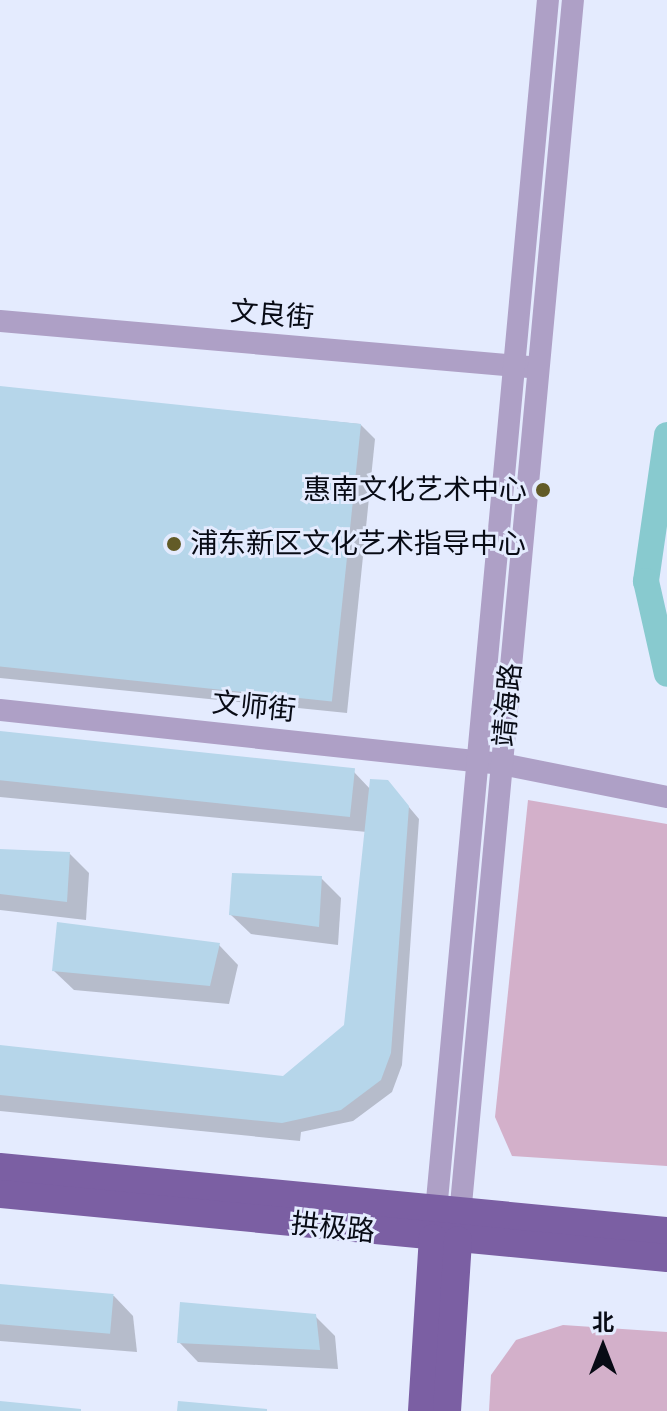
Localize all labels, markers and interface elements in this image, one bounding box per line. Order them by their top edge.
street label: 文良街 [229,295,315,335]
place label: 惠南文化艺术中心 [303,473,527,507]
marker: 惠南文化艺术中心 [534,481,552,499]
place label: 浦东新区文化艺术指导中心 [190,527,526,561]
marker: 浦东新区文化艺术指导中心 [165,535,183,553]
street label: 靖海路 [488,662,528,748]
street label: 文师街 [210,686,298,728]
street label: 拱极路 [289,1207,377,1249]
north arrow [563,1307,643,1387]
text: 北 [592,1309,614,1336]

